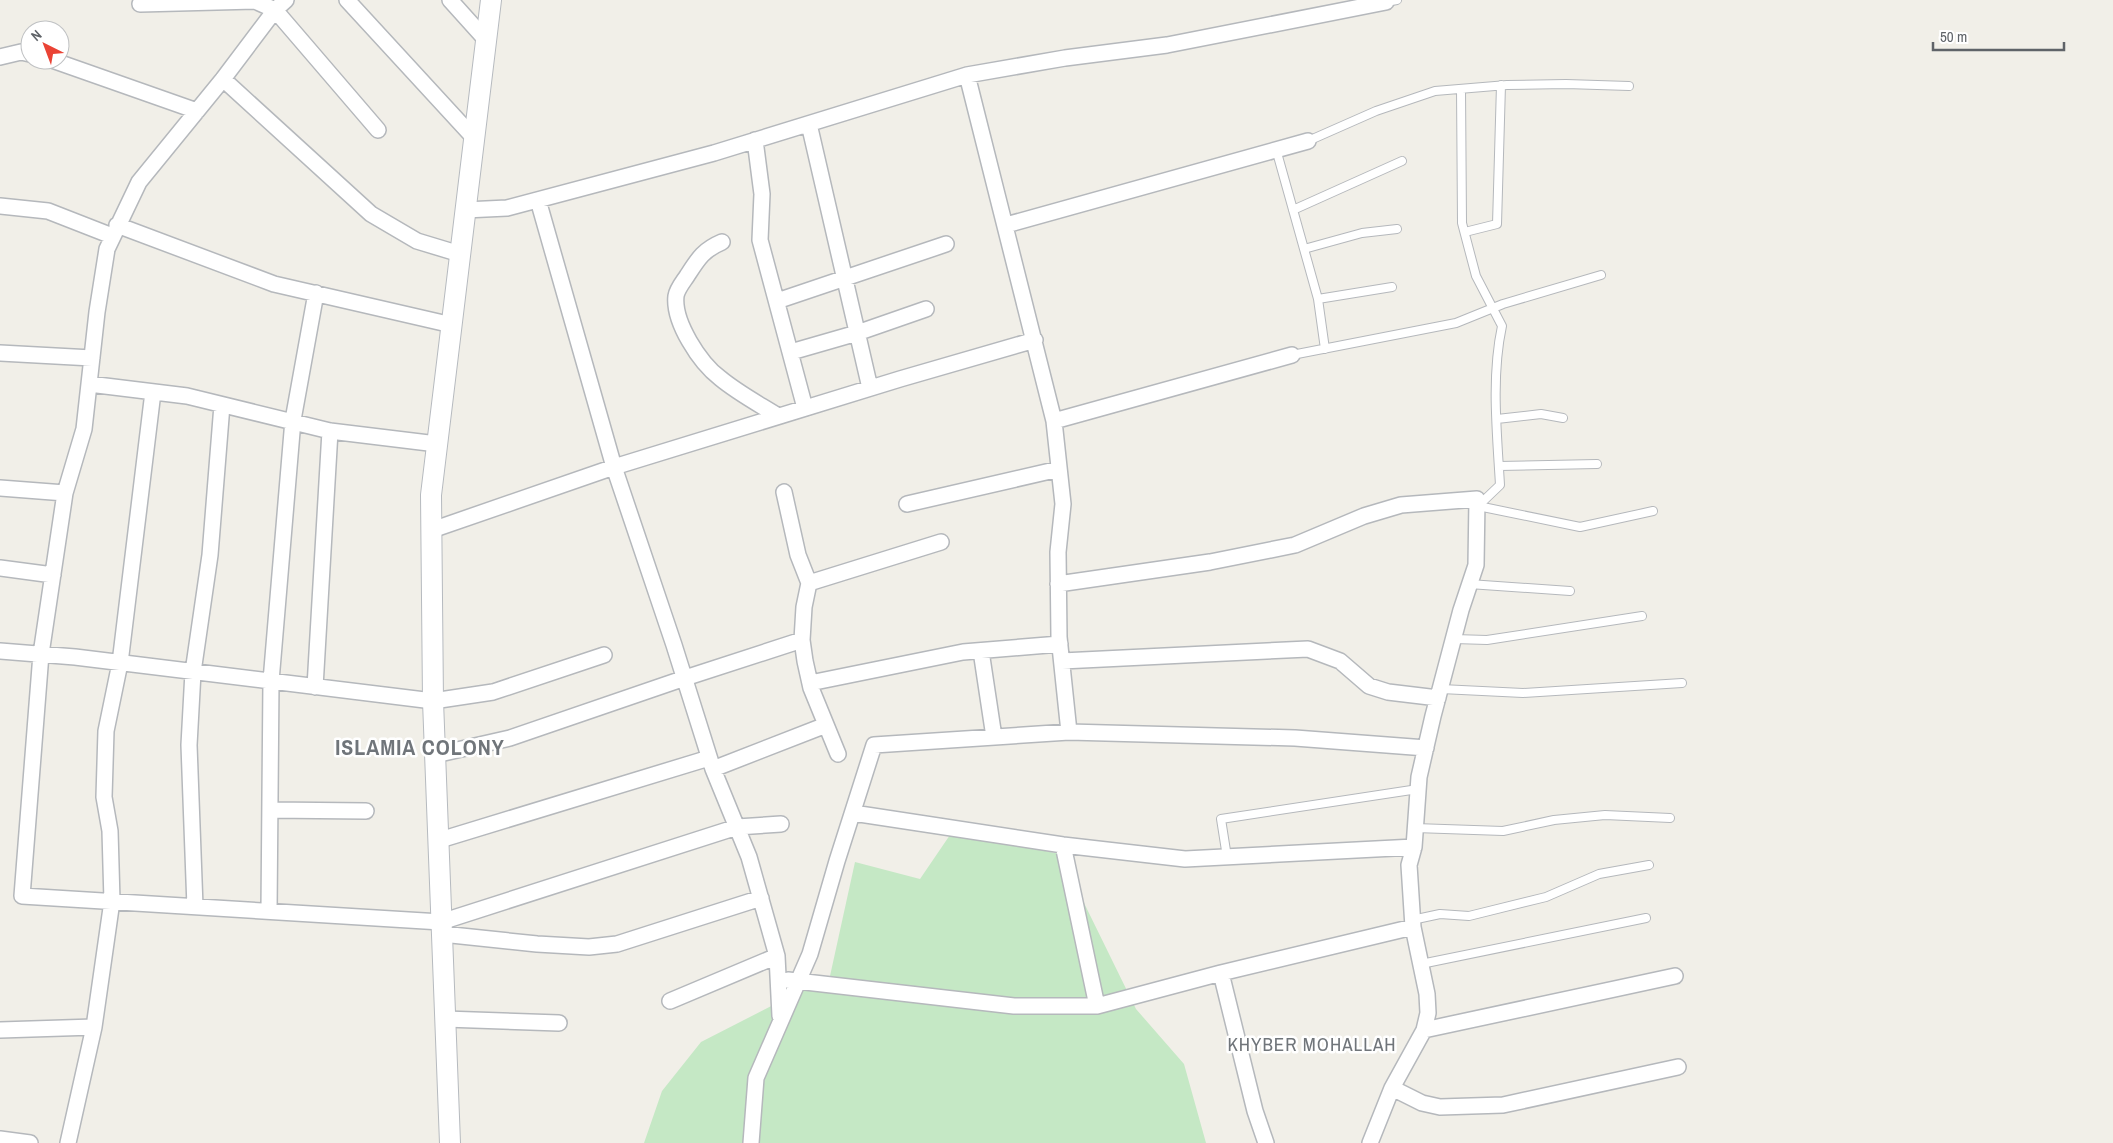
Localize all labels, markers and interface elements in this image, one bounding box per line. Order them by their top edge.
north arrow [20,20,70,70]
scale bar [1933,20,2064,52]
text: N [27,26,45,45]
text: 50 m [1940,26,1967,47]
district label: ISLAMIA COLONY [335,732,505,762]
district label: KHYBER MOHALLAH [1227,1031,1397,1057]

